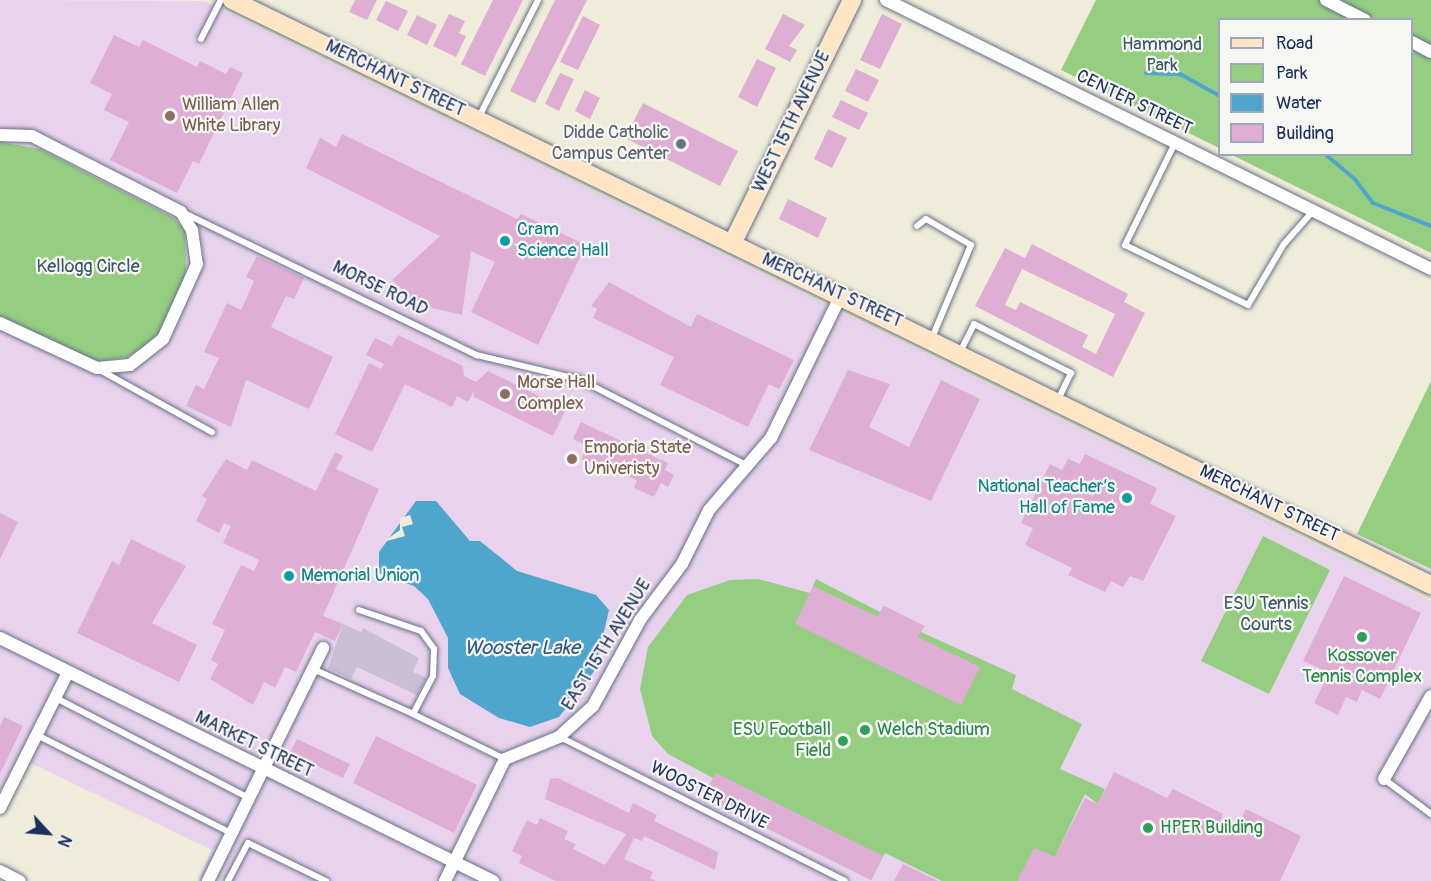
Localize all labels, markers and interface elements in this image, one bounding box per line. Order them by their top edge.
legend [1218,18,1413,156]
text: Road [1276,32,1313,55]
park label: Hammond Park [1122,35,1202,78]
street label: MERCHANT STREET [322,36,468,122]
street label: WEST 15TH AVENUE [748,48,836,196]
text: Park [1276,62,1308,85]
street label: CENTER STREET [1073,66,1195,140]
text: Water [1276,92,1322,115]
place label: William Allen White Library [182,95,280,138]
marker: William Allen White Library [163,109,177,123]
text: Building [1276,122,1334,145]
place label: Didde Catholic Campus Center [552,123,669,166]
marker: Didde Catholic Campus Center [674,137,688,151]
place label: Cram Science Hall [517,220,609,262]
marker: Cram Science Hall [498,234,512,248]
street label: MERCHANT STREET [758,249,906,333]
park label: Kellogg Circle [36,256,140,278]
street label: MORSE ROAD [329,257,431,321]
place label: Morse Hall Complex [517,373,595,416]
marker: Morse Hall Complex [498,387,512,401]
place label: Emporia State Univeristy [584,438,691,480]
marker: Emporia State Univeristy [565,452,579,466]
street label: MERCHANT STREET [1196,461,1342,547]
place label: National Teacher’s Hall of Fame [977,477,1115,520]
marker: National Teacher’s Hall of Fame [1120,491,1134,505]
place label: Memorial Union [301,565,419,587]
marker: Memorial Union [282,569,296,583]
street label: EAST 15TH AVENUE [558,575,656,715]
park label: ESU Tennis Courts [1224,594,1308,636]
marker: Kossover Tennis Complex [1355,630,1369,644]
water label: Wooster Lake [464,635,580,659]
place label: Kossover Tennis Complex [1302,646,1422,688]
street label: MARKET STREET [191,707,317,783]
place label: Welch Stadium [877,719,990,741]
place label: ESU Football Field [733,720,831,762]
marker: Welch Stadium [858,723,872,737]
marker: ESU Football Field [836,734,850,748]
street label: WOOSTER DRIVE [646,757,772,835]
north arrow [18,803,78,863]
place label: HPER Building [1160,817,1263,839]
marker: HPER Building [1141,821,1155,835]
text: N [53,832,76,850]

